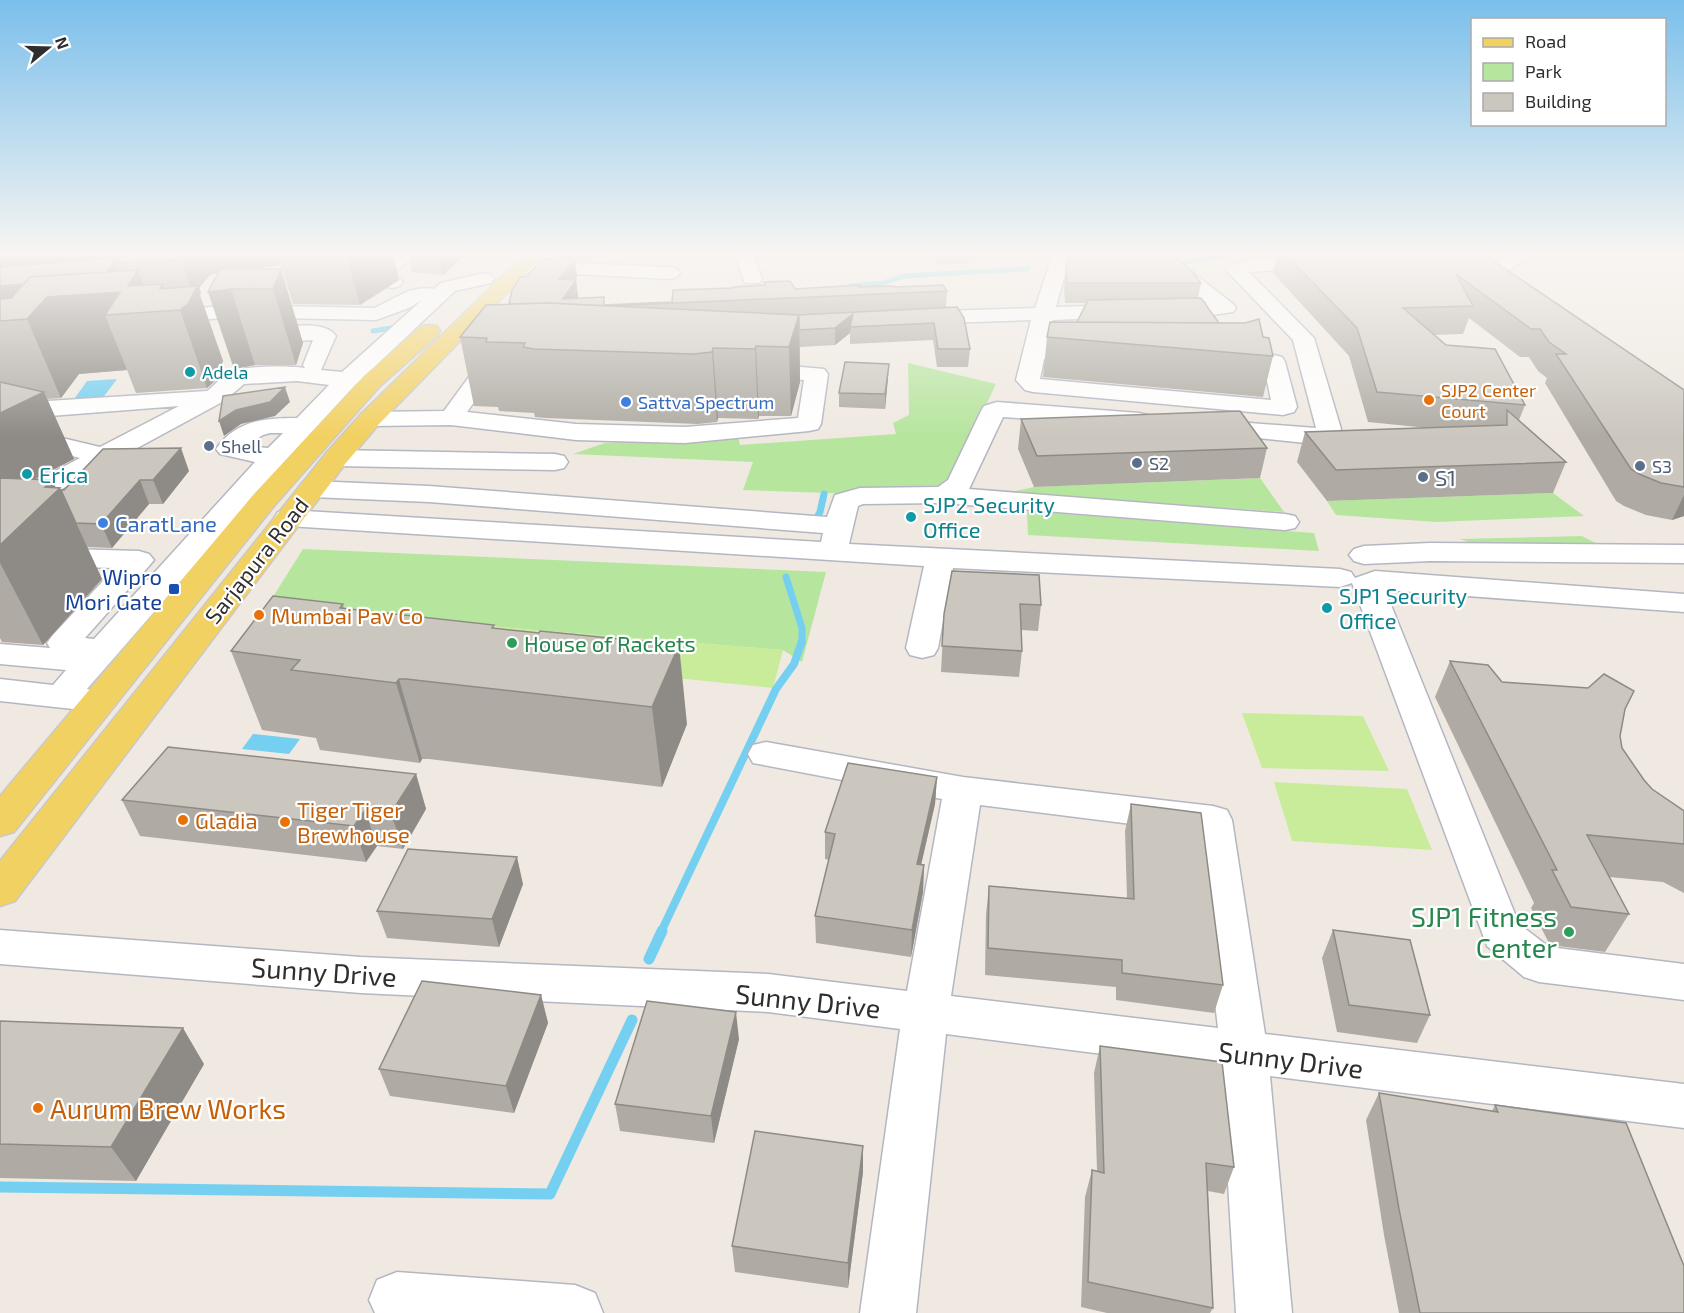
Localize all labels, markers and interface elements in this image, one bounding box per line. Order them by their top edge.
north arrow [18,18,78,78]
legend [1471,18,1666,126]
text: Road [1525,30,1566,52]
text: N [52,34,74,52]
text: Park [1525,60,1562,82]
text: Building [1525,90,1592,112]
place label: Adela [202,361,248,383]
marker: Adela [183,365,197,379]
place label: SJP2 Center Court [1441,379,1536,422]
place label: Sattva Spectrum [638,391,774,413]
marker: SJP2 Center Court [1422,393,1436,407]
marker: Sattva Spectrum [619,395,633,409]
place label: Shell [221,435,263,457]
marker: Shell [202,439,216,453]
place label: S2 [1149,452,1169,474]
place label: S3 [1652,455,1672,477]
marker: S2 [1130,456,1144,470]
marker: S3 [1633,459,1647,473]
place label: Erica [39,461,88,487]
place label: S1 [1435,464,1456,490]
marker: Erica [20,467,34,481]
marker: S1 [1416,470,1430,484]
place label: SJP2 Security Office [923,491,1055,542]
street label: Sarjapura Road [199,492,314,629]
place label: CaratLane [115,510,217,536]
marker: SJP2 Security Office [904,510,918,524]
marker: CaratLane [96,516,110,530]
place label: Wipro Mori Gate [65,563,162,614]
marker: Wipro Mori Gate [167,582,181,596]
place label: SJP1 Security Office [1339,582,1468,633]
marker: SJP1 Security Office [1320,601,1334,615]
place label: Mumbai Pav Co [271,602,423,628]
marker: Mumbai Pav Co [252,608,266,622]
place label: House of Rackets [524,630,696,656]
marker: House of Rackets [505,636,519,650]
place label: Tiger Tiger Brewhouse [297,796,410,847]
place label: Gladia [195,807,258,833]
marker: Gladia [176,813,190,827]
marker: Tiger Tiger Brewhouse [278,815,292,829]
place label: SJP1 Fitness Center [1411,900,1557,963]
marker: SJP1 Fitness Center [1562,925,1576,939]
street label: Sunny Drive [250,950,398,993]
street label: Sunny Drive [734,976,882,1025]
street label: Sunny Drive [1217,1034,1365,1085]
place label: Aurum Brew Works [50,1092,286,1124]
marker: Aurum Brew Works [31,1101,45,1115]

